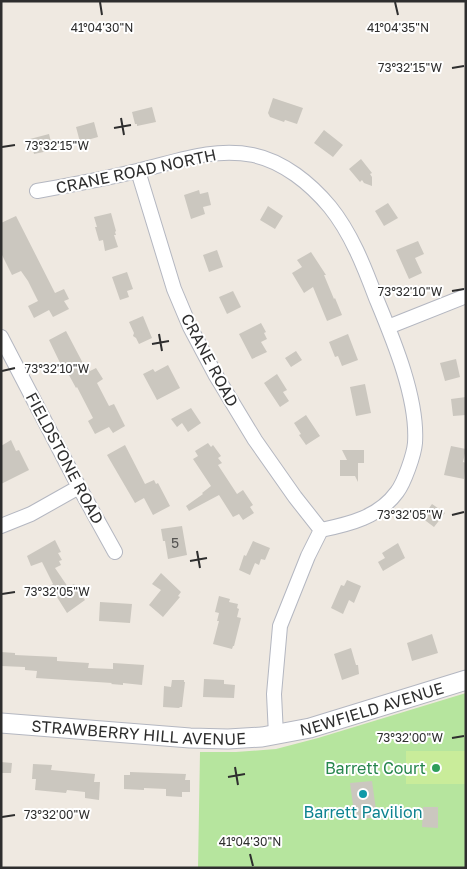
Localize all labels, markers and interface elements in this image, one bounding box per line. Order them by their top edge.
text: 41°04'30"N [71,20,133,35]
text: 41°04'35"N [367,20,429,35]
text: 73°32'15"W [378,60,442,75]
text: 73°32'15"W [25,138,89,153]
street label: CRANE ROAD NORTH [54,144,218,198]
text: 73°32'10"W [378,284,443,299]
street label: CRANE ROAD [177,310,243,410]
text: 73°32'10"W [25,361,90,376]
street label: FIELDSTONE ROAD [22,389,108,527]
text: 73°32'05"W [377,507,443,522]
house number: 5 [171,534,179,551]
text: 73°32'05"W [24,584,90,599]
street label: NEWFIELD AVENUE [298,678,446,740]
street label: STRAWBERRY HILL AVENUE [31,715,246,749]
text: 73°32'00"W [377,730,443,745]
place label: Barrett Court [325,758,426,778]
marker: Barrett Court [430,762,442,774]
marker: Barrett Pavilion [357,788,369,800]
place label: Barrett Pavilion [303,802,423,822]
text: 73°32'00"W [24,807,90,822]
text: 41°04'30"N [219,834,281,849]

